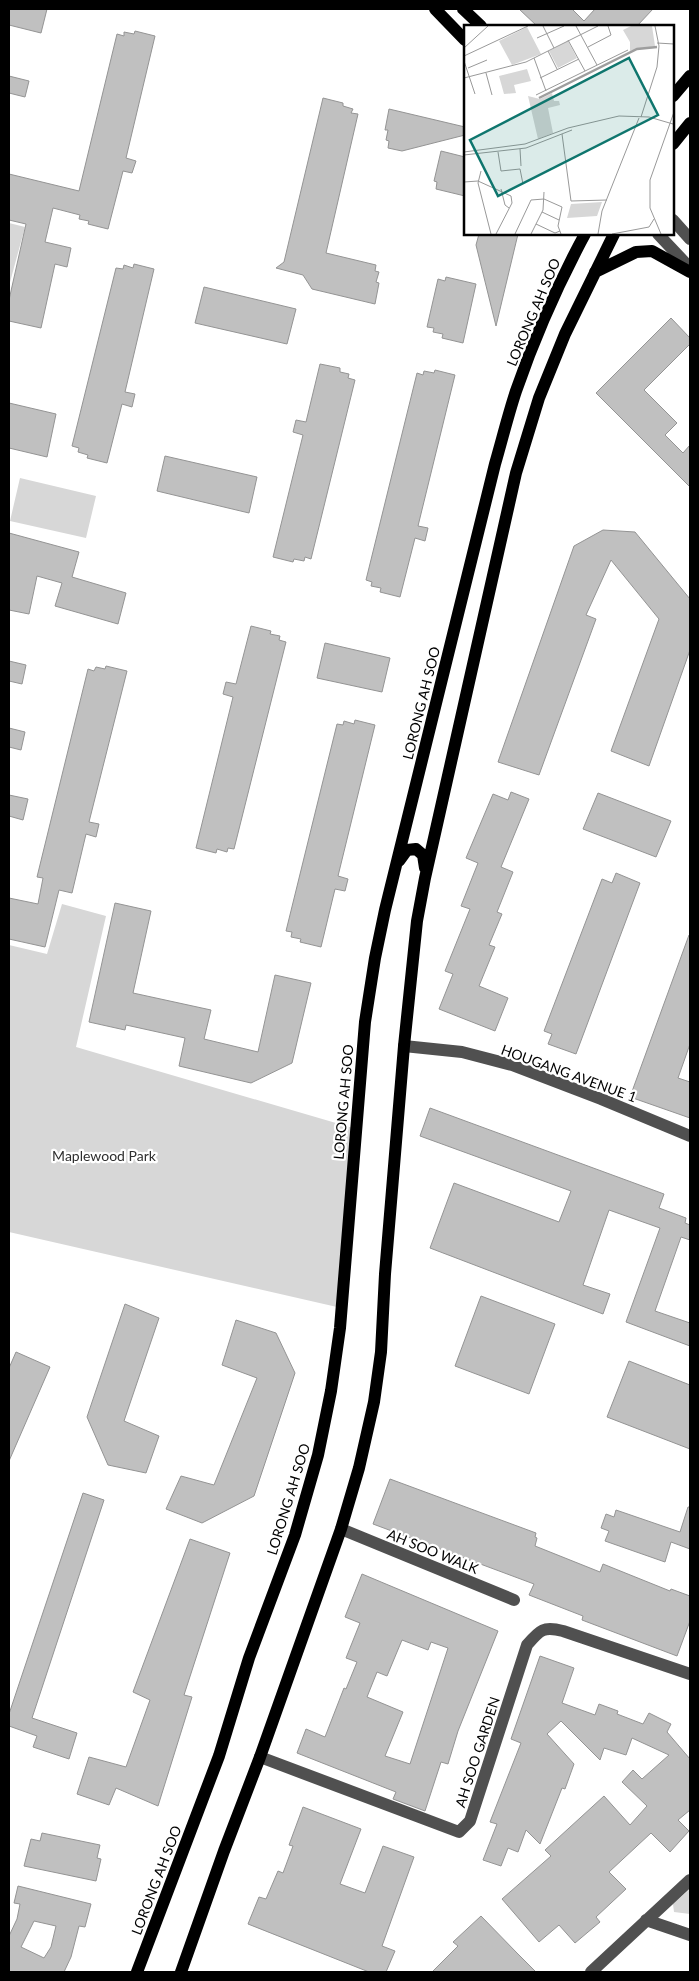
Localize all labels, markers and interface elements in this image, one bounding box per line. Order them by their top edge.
inset map [464,25,674,235]
street label: LORONG AH SOO [503,255,563,369]
street label: LORONG AH SOO [399,645,443,761]
street label: HOUGANG AVENUE 1 [499,1041,639,1105]
street label: LORONG AH SOO [329,1044,357,1160]
park label: Maplewood Park [52,1147,157,1164]
street label: LORONG AH SOO [263,1441,313,1557]
street label: AH SOO WALK [385,1525,482,1577]
street label: AH SOO GARDEN [451,1695,503,1809]
street label: LORONG AH SOO [127,1823,185,1937]

